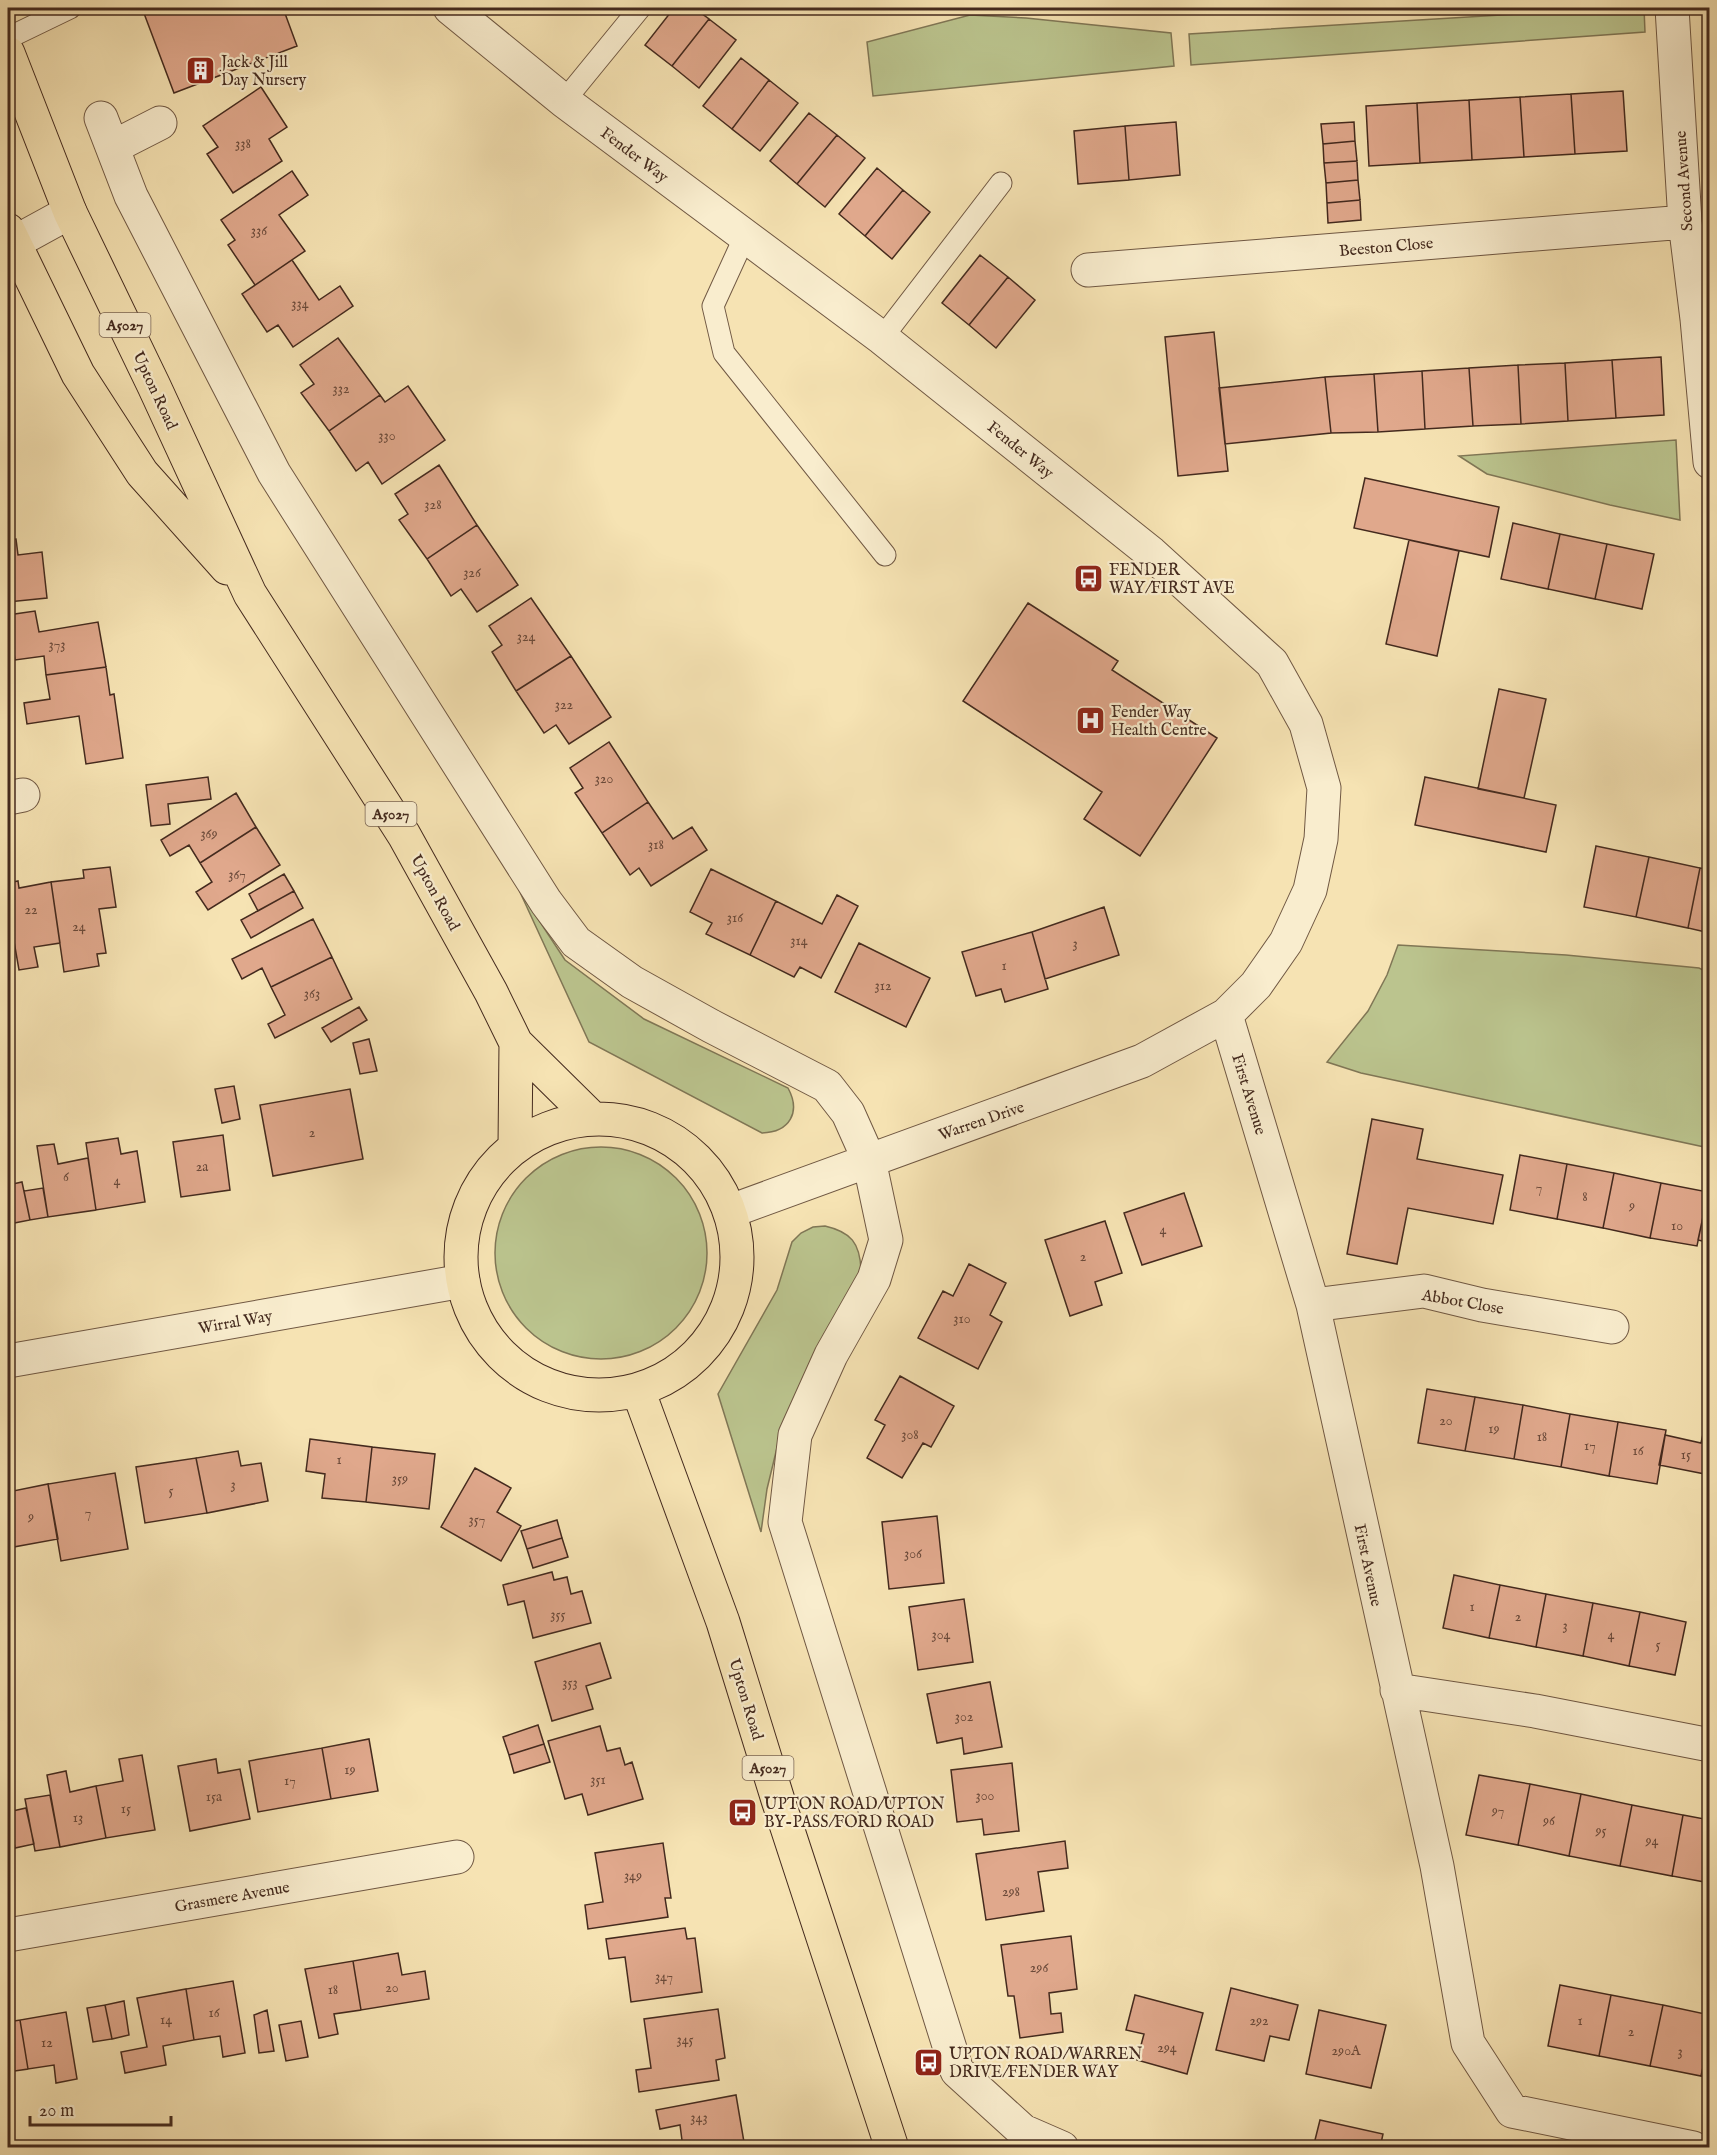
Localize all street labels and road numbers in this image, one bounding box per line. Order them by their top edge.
street label: Fender Way [596,124,672,188]
street label: Second Avenue [1672,130,1698,232]
street label: Beeston Close [1338,234,1434,262]
road number: A5027 [100,313,150,337]
street label: Upton Road [127,349,181,434]
street label: Fender Way [982,418,1057,484]
road number: A5027 [366,802,416,826]
street label: Upton Road [405,851,464,935]
street label: First Avenue [1226,1052,1270,1138]
street label: Warren Drive [936,1098,1027,1146]
street label: Abbot Close [1419,1286,1505,1320]
street label: Wirral Way [197,1307,274,1339]
street label: First Avenue [1349,1522,1386,1608]
street label: Upton Road [723,1656,767,1743]
road number: A5027 [742,1756,794,1780]
street label: Grasmere Avenue [173,1878,291,1918]

